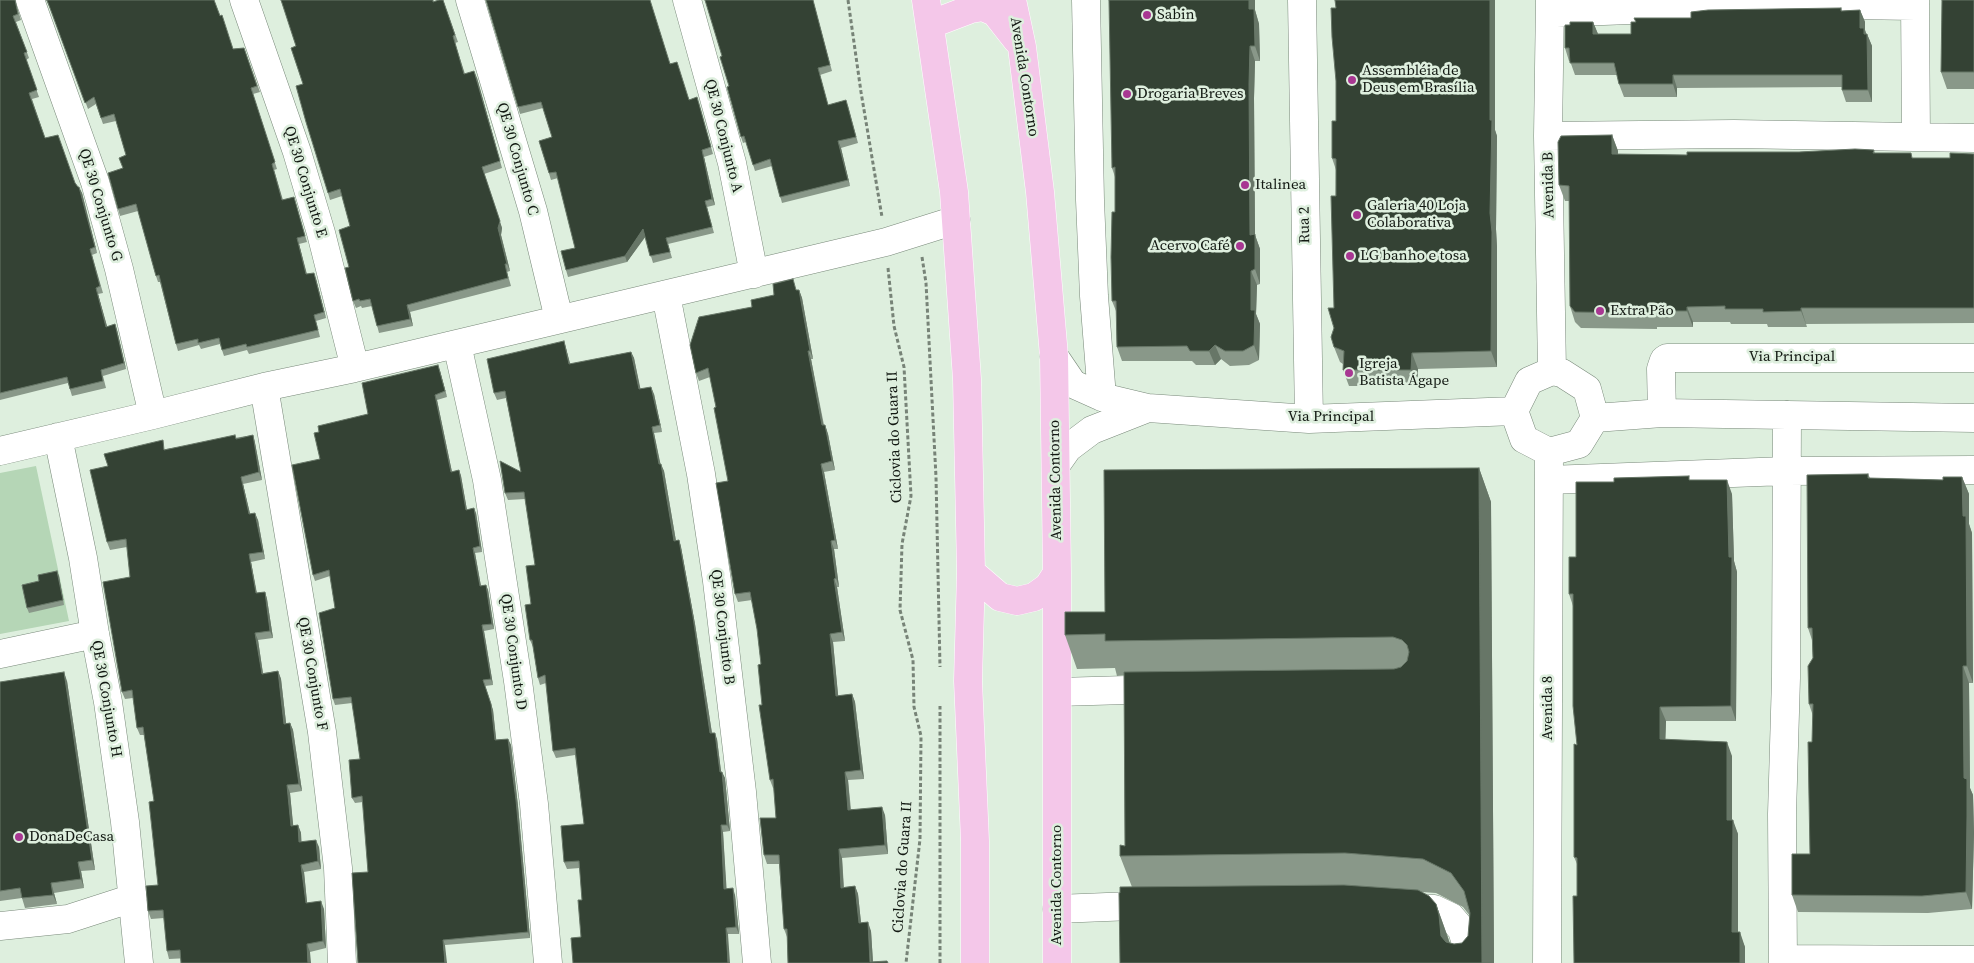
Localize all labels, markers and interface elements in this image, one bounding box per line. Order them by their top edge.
place label: Sabin [1157,6,1195,24]
marker: Sabin [1141,9,1153,21]
street label: Avenida Contorno [1006,16,1042,138]
place label: Assembléia de Deus em Brasília [1362,62,1475,97]
marker: Assembléia de Deus em Brasília [1346,74,1358,86]
street label: QE 30 Conjunto A [700,77,746,195]
place label: Drogaria Breves [1137,85,1244,103]
marker: Drogaria Breves [1121,88,1133,100]
street label: QE 30 Conjunto C [492,101,542,217]
street label: QE 30 Conjunto E [279,124,331,240]
street label: QE 30 Conjunto G [74,147,126,263]
street label: Avenida B [1539,152,1559,218]
place label: Italinea [1255,176,1306,194]
marker: Italinea [1239,179,1251,191]
place label: Galeria 40 Loja Colaborativa [1367,197,1466,232]
street label: Rua 2 [1296,206,1314,244]
marker: Galeria 40 Loja Colaborativa [1351,209,1363,221]
place label: Acervo Café [1150,237,1230,255]
marker: Acervo Café [1234,240,1246,252]
place label: LG banho e tosa [1360,247,1467,265]
marker: LG banho e tosa [1344,250,1356,262]
place label: Extra Pão [1610,302,1674,320]
marker: Extra Pão [1594,305,1606,317]
street label: Via Principal [1749,348,1835,366]
place label: Igreja Batista Ágape [1359,355,1449,390]
marker: Igreja Batista Ágape [1343,367,1355,379]
street label: Ciclovia do Guara II [884,371,906,503]
street label: Via Principal [1288,408,1374,426]
street label: Avenida Contorno [1046,420,1066,540]
street label: QE 30 Conjunto B [706,568,738,686]
street label: QE 30 Conjunto D [496,593,530,711]
street label: QE 30 Conjunto F [293,616,331,732]
street label: QE 30 Conjunto H [87,639,125,759]
street label: Avenida 8 [1539,676,1557,740]
street label: Ciclovia do Guara II [889,800,917,934]
street label: Avenida Contorno [1048,825,1066,945]
place label: DonaDeCasa [29,828,114,846]
marker: DonaDeCasa [13,831,25,843]

